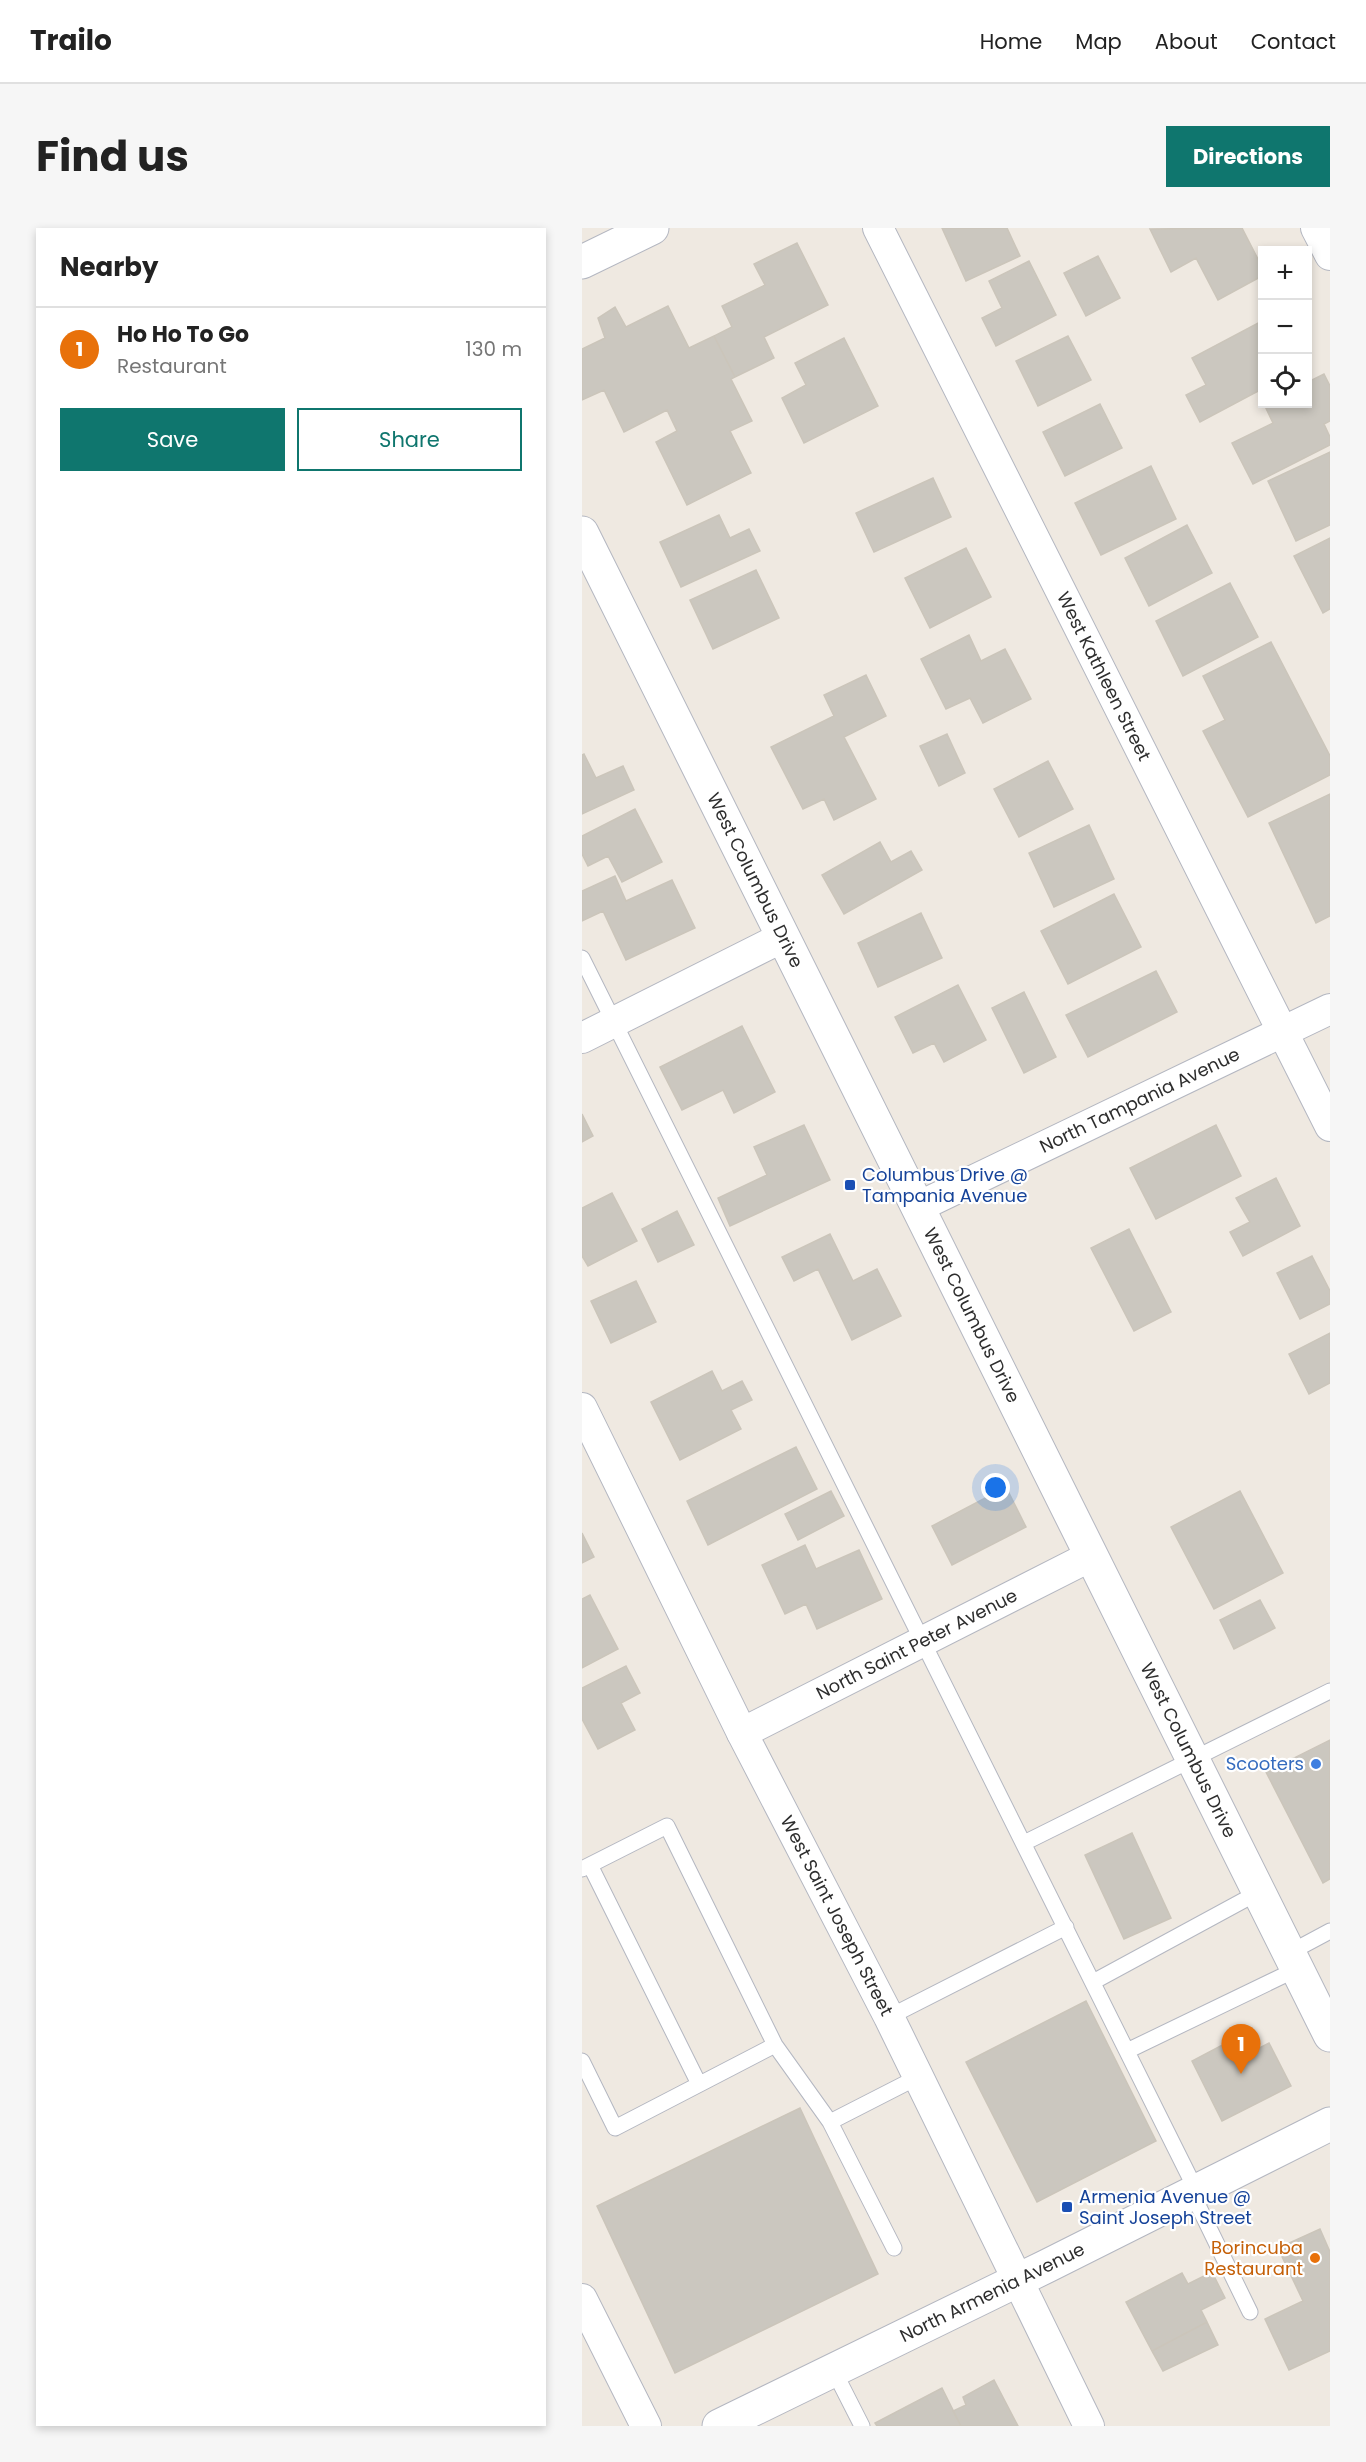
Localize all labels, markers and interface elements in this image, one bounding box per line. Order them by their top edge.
text: Trailo [30,21,112,60]
text: Home [980,27,1042,56]
text: Map [1075,27,1122,56]
text: About [1155,27,1218,56]
text: Contact [1251,27,1336,56]
button: Directions [1166,126,1330,187]
text: Find us [36,127,189,186]
map controls [1258,246,1312,408]
button: + [1258,246,1312,300]
text: Nearby [60,249,158,285]
button: − [1258,300,1312,354]
text: Ho Ho To Go [117,319,249,350]
text: 1 [76,335,83,363]
text: 130 m [465,335,522,363]
text: Restaurant [117,352,227,380]
button: locate [1258,354,1312,408]
button: Save [60,408,285,471]
button: Share [297,408,522,471]
street label: West Kathleen Street [1051,587,1157,765]
street label: West Columbus Drive [701,788,810,972]
street label: North Tampania Avenue [1035,1041,1244,1159]
place label: Columbus Drive @ Tampania Avenue [862,1162,1028,1208]
marker: Columbus Drive @ Tampania Avenue [843,1178,857,1192]
street label: West Columbus Drive [918,1223,1026,1407]
your location [981,1473,1010,1502]
street label: North Saint Peter Avenue [812,1582,1021,1705]
street label: West Columbus Drive [1135,1658,1243,1842]
place label: Scooters [1226,1751,1304,1776]
marker: Scooters [1309,1757,1323,1771]
street label: West Saint Joseph Street [775,1811,899,2020]
pin: 1 [1222,2024,1260,2074]
place label: Armenia Avenue @ Saint Joseph Street [1079,2184,1252,2230]
marker: Armenia Avenue @ Saint Joseph Street [1060,2200,1074,2214]
place label: Borincuba Restaurant [1204,2235,1303,2281]
street label: North Armenia Avenue [895,2236,1089,2348]
marker: Borincuba Restaurant [1308,2251,1322,2265]

